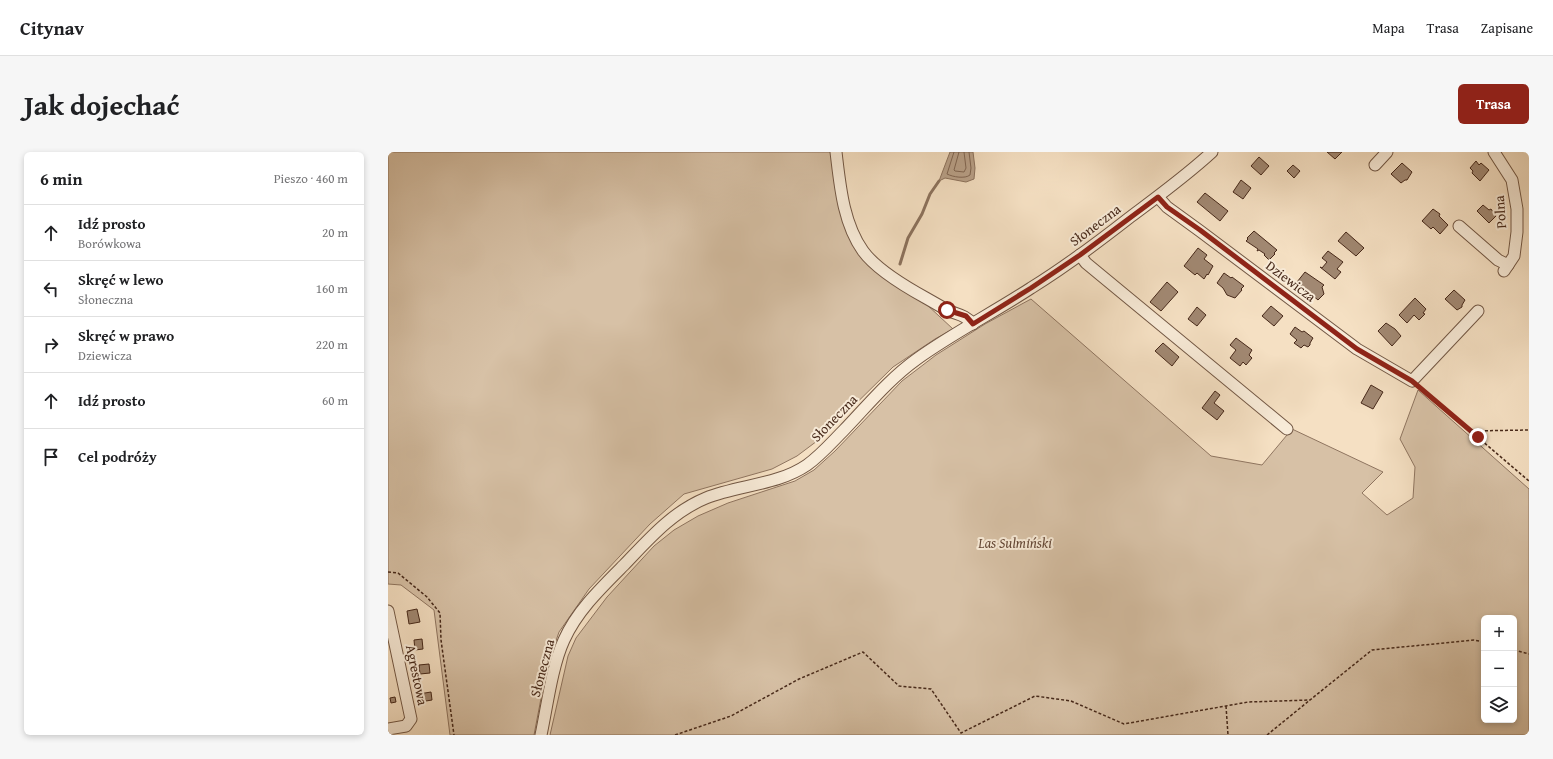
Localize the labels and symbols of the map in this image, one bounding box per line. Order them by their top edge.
street label: Polna [1489,194,1511,229]
street label: Słoneczna [1065,199,1125,251]
street label: Dziewicza [1262,256,1320,307]
route start [938,301,956,319]
street label: Słoneczna [806,389,862,446]
route end [1469,428,1487,446]
park label: Las Sulmiński [977,533,1052,553]
street label: Słoneczna [525,636,559,699]
street label: Agrestowa [401,643,433,707]

